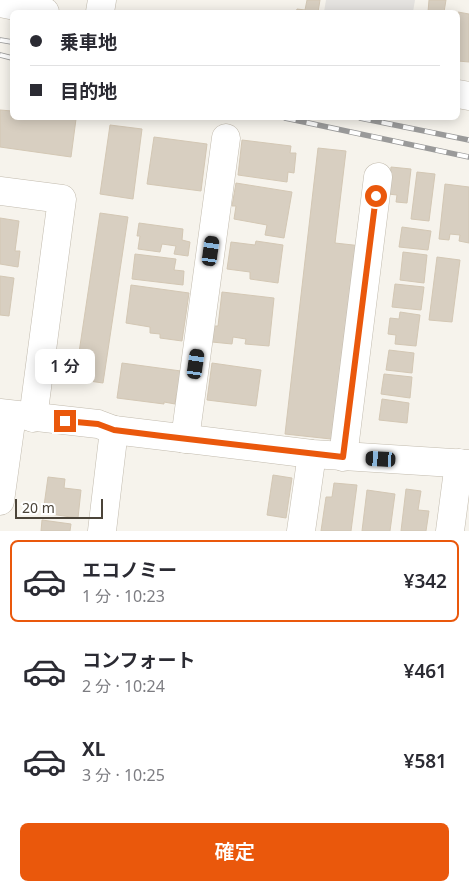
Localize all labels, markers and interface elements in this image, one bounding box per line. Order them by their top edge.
text: 乗車地 [60,29,117,55]
text: 目的地 [60,78,117,104]
route start [365,185,387,207]
car [201,235,220,267]
callout: 1 分 [35,348,95,384]
car [186,348,205,380]
text: 1 分 [50,355,80,377]
route end [54,410,76,432]
car [365,451,396,467]
scale bar [15,496,102,519]
text: 20 m [22,498,55,517]
text: エコノミー [82,557,177,583]
icon: car [22,559,67,604]
text: ¥342 [404,568,447,594]
text: 1 分 · 10:23 [82,585,165,607]
text: コンフォート [82,647,195,673]
icon: car [22,649,67,694]
text: ¥461 [404,658,447,684]
text: 2 分 · 10:24 [82,675,165,697]
text: XL [82,736,105,762]
icon: car [22,739,67,784]
text: ¥581 [404,748,447,774]
text: 3 分 · 10:25 [82,764,165,786]
button: 確定 [20,823,449,881]

